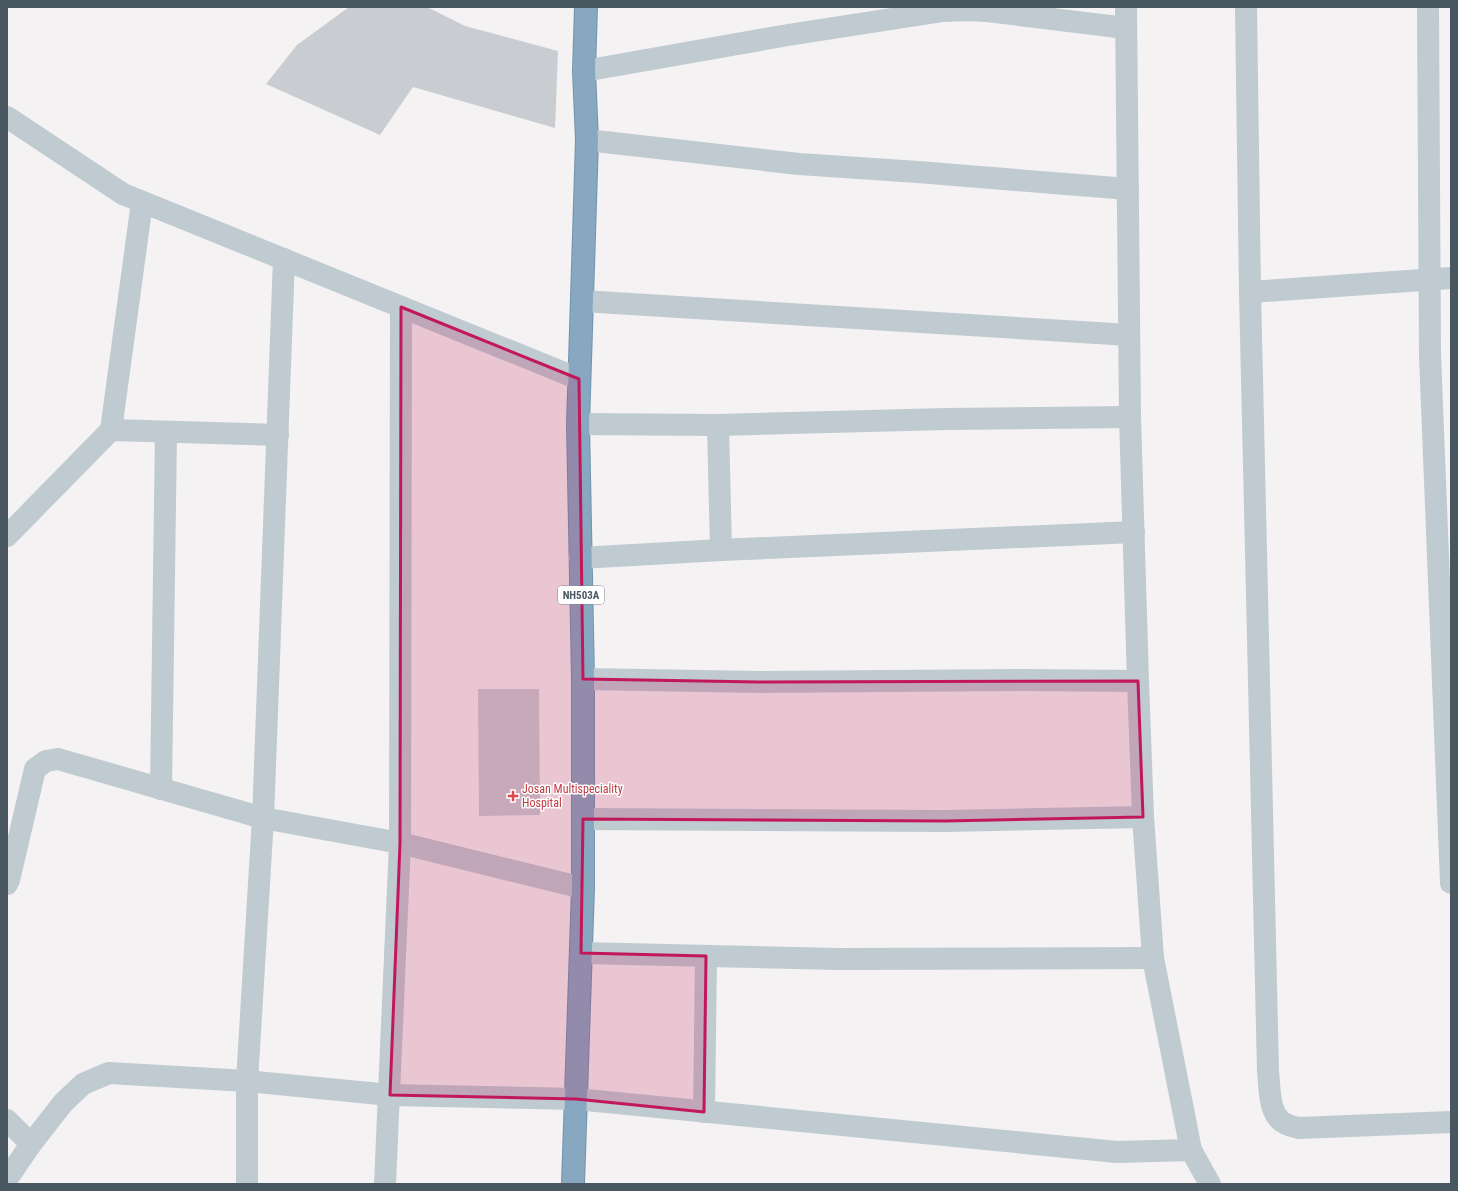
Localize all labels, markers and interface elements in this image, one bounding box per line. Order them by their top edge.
road number: NH503A [558,586,604,604]
place label: Josan Multispeciality Hospital [522,782,623,810]
marker: Josan Multispeciality Hospital [507,790,519,802]

